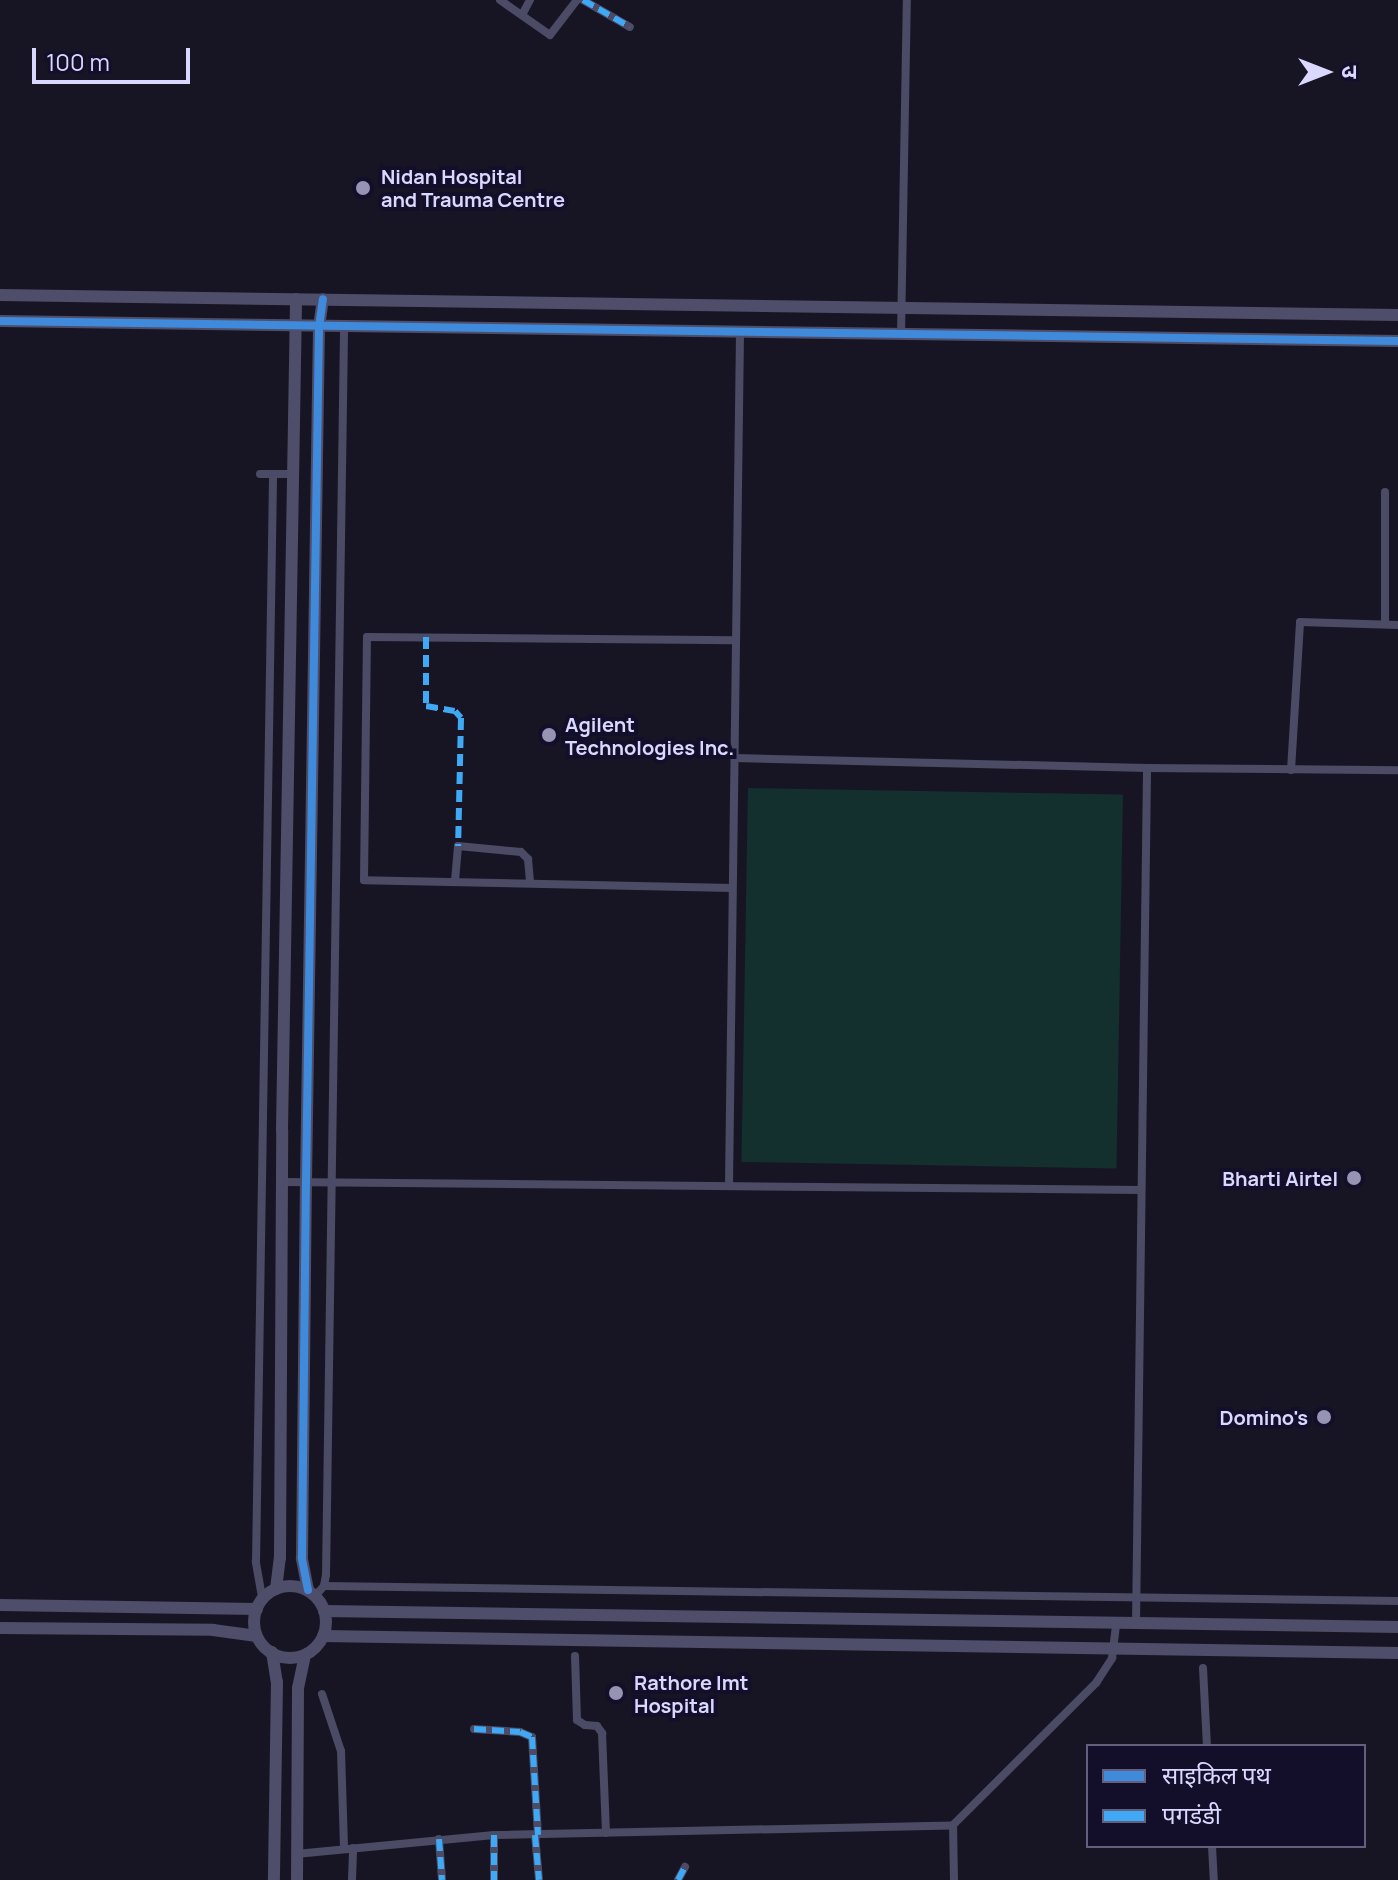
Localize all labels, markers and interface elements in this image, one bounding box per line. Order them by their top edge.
scale bar [36,32,194,82]
north arrow [1286,32,1366,112]
text: 100 m [46,45,110,78]
text: उ [1335,66,1365,78]
place label: Nidan Hospital and Trauma Centre [381,164,565,211]
marker: Nidan Hospital and Trauma Centre [352,177,374,199]
place label: Agilent Technologies Inc. [565,712,734,759]
marker: Agilent Technologies Inc. [540,726,558,744]
place label: Bharti Airtel [1222,1166,1338,1190]
marker: Bharti Airtel [1345,1169,1363,1187]
place label: Domino's [1219,1405,1308,1429]
marker: Domino's [1315,1408,1333,1426]
place label: Rathore Imt Hospital [634,1670,748,1717]
marker: Rathore Imt Hospital [605,1682,627,1704]
legend [1086,1744,1366,1848]
text: साइकिल पथ [1162,1758,1271,1791]
text: पगडंडी [1162,1798,1221,1831]

